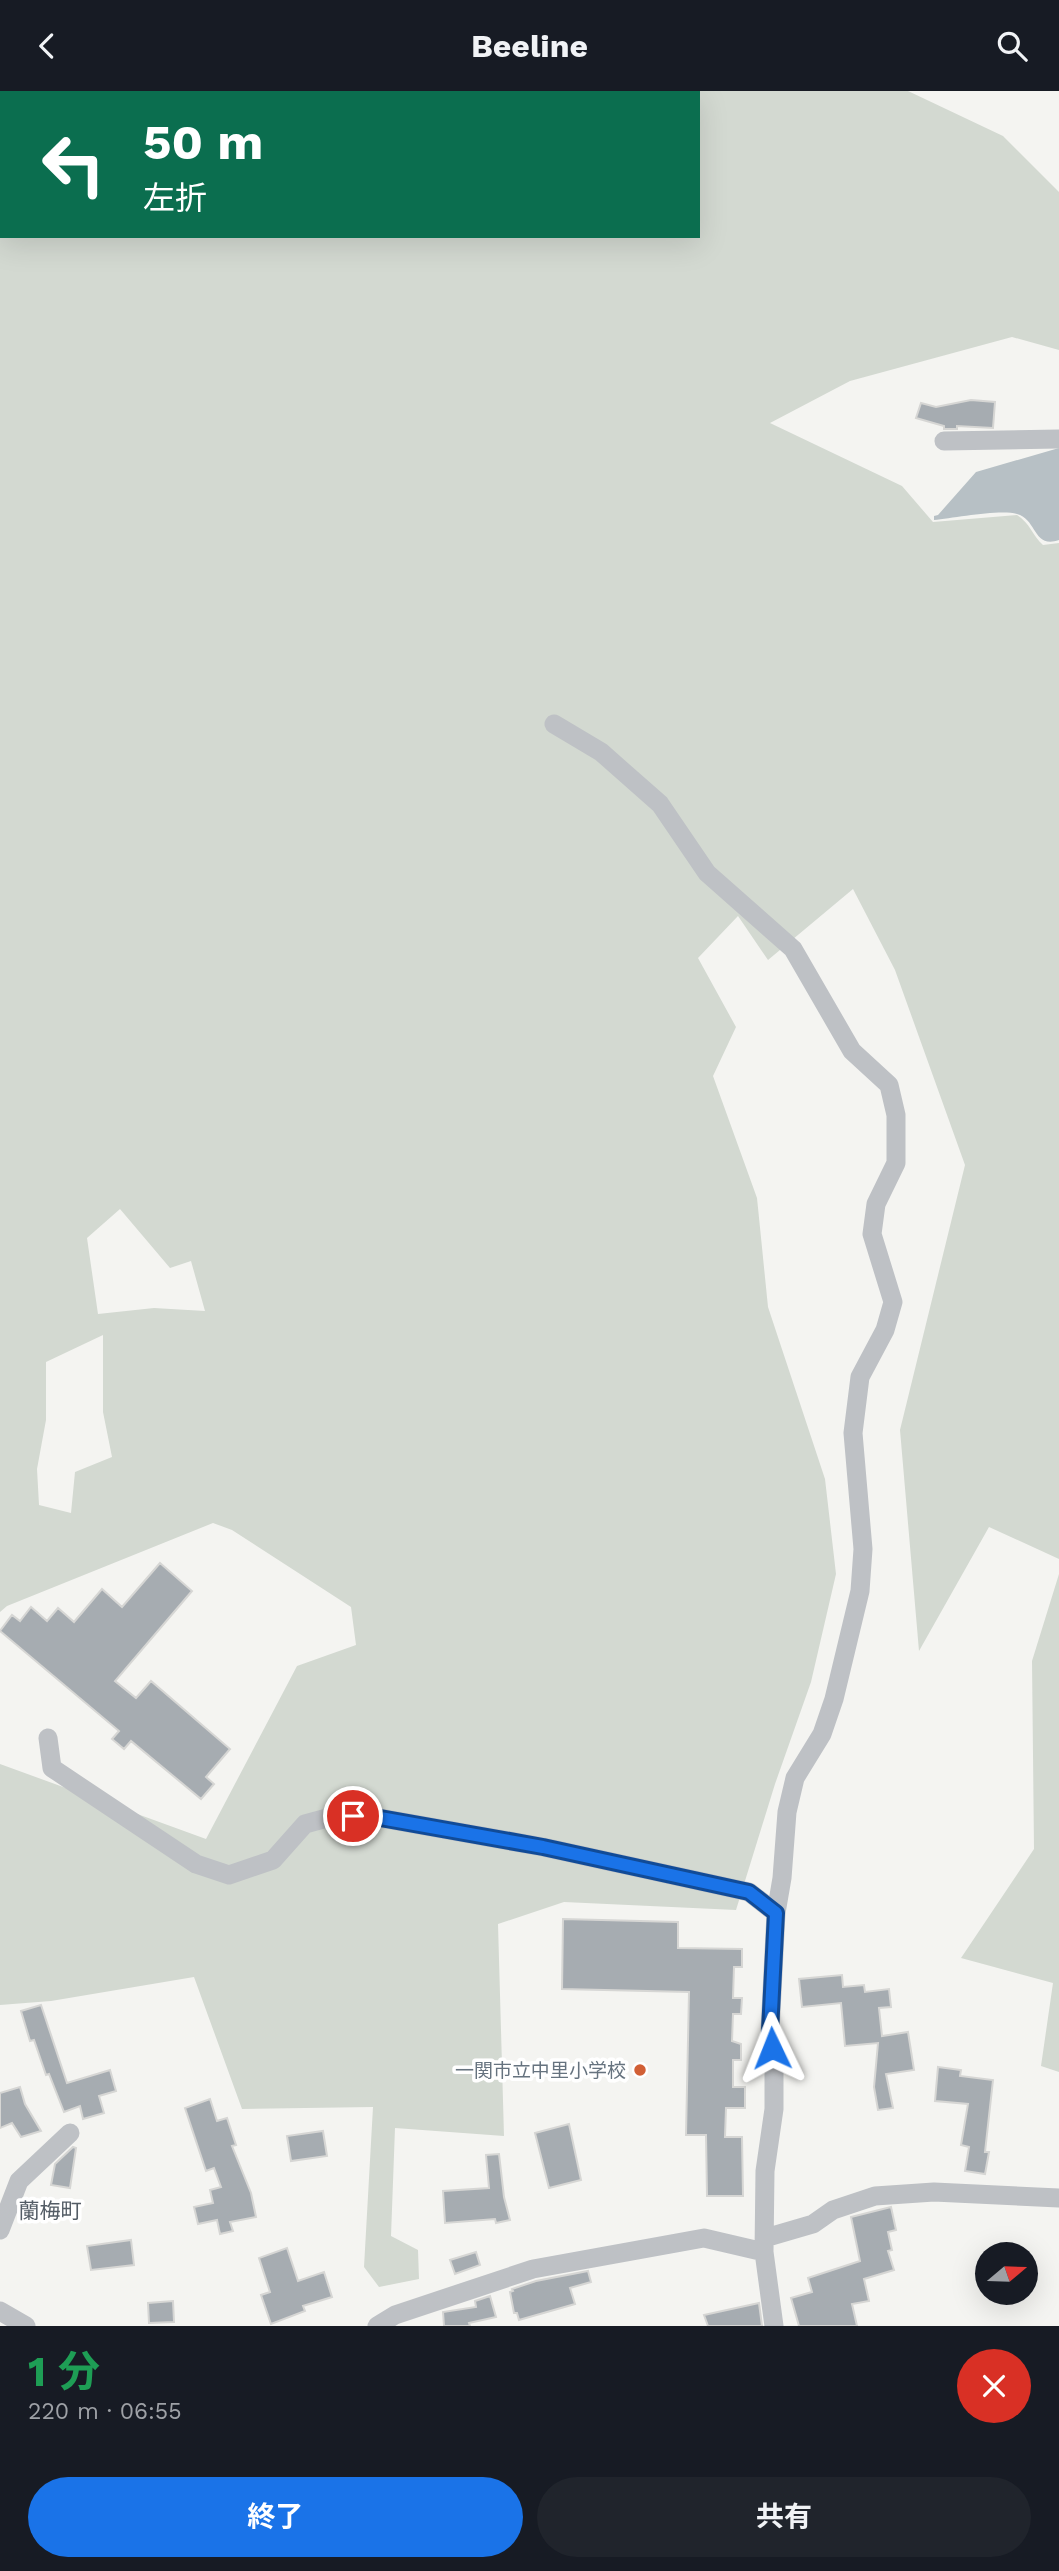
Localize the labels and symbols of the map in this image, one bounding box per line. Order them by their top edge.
pin [323,1786,383,1846]
position arrow [735,2011,809,2085]
place label: 一関市立中里小学校 [455,2059,626,2082]
marker: 一関市立中里小学校 [632,2062,648,2078]
district label: 蘭梅町 [19,2198,82,2223]
north arrow [975,2242,1038,2305]

